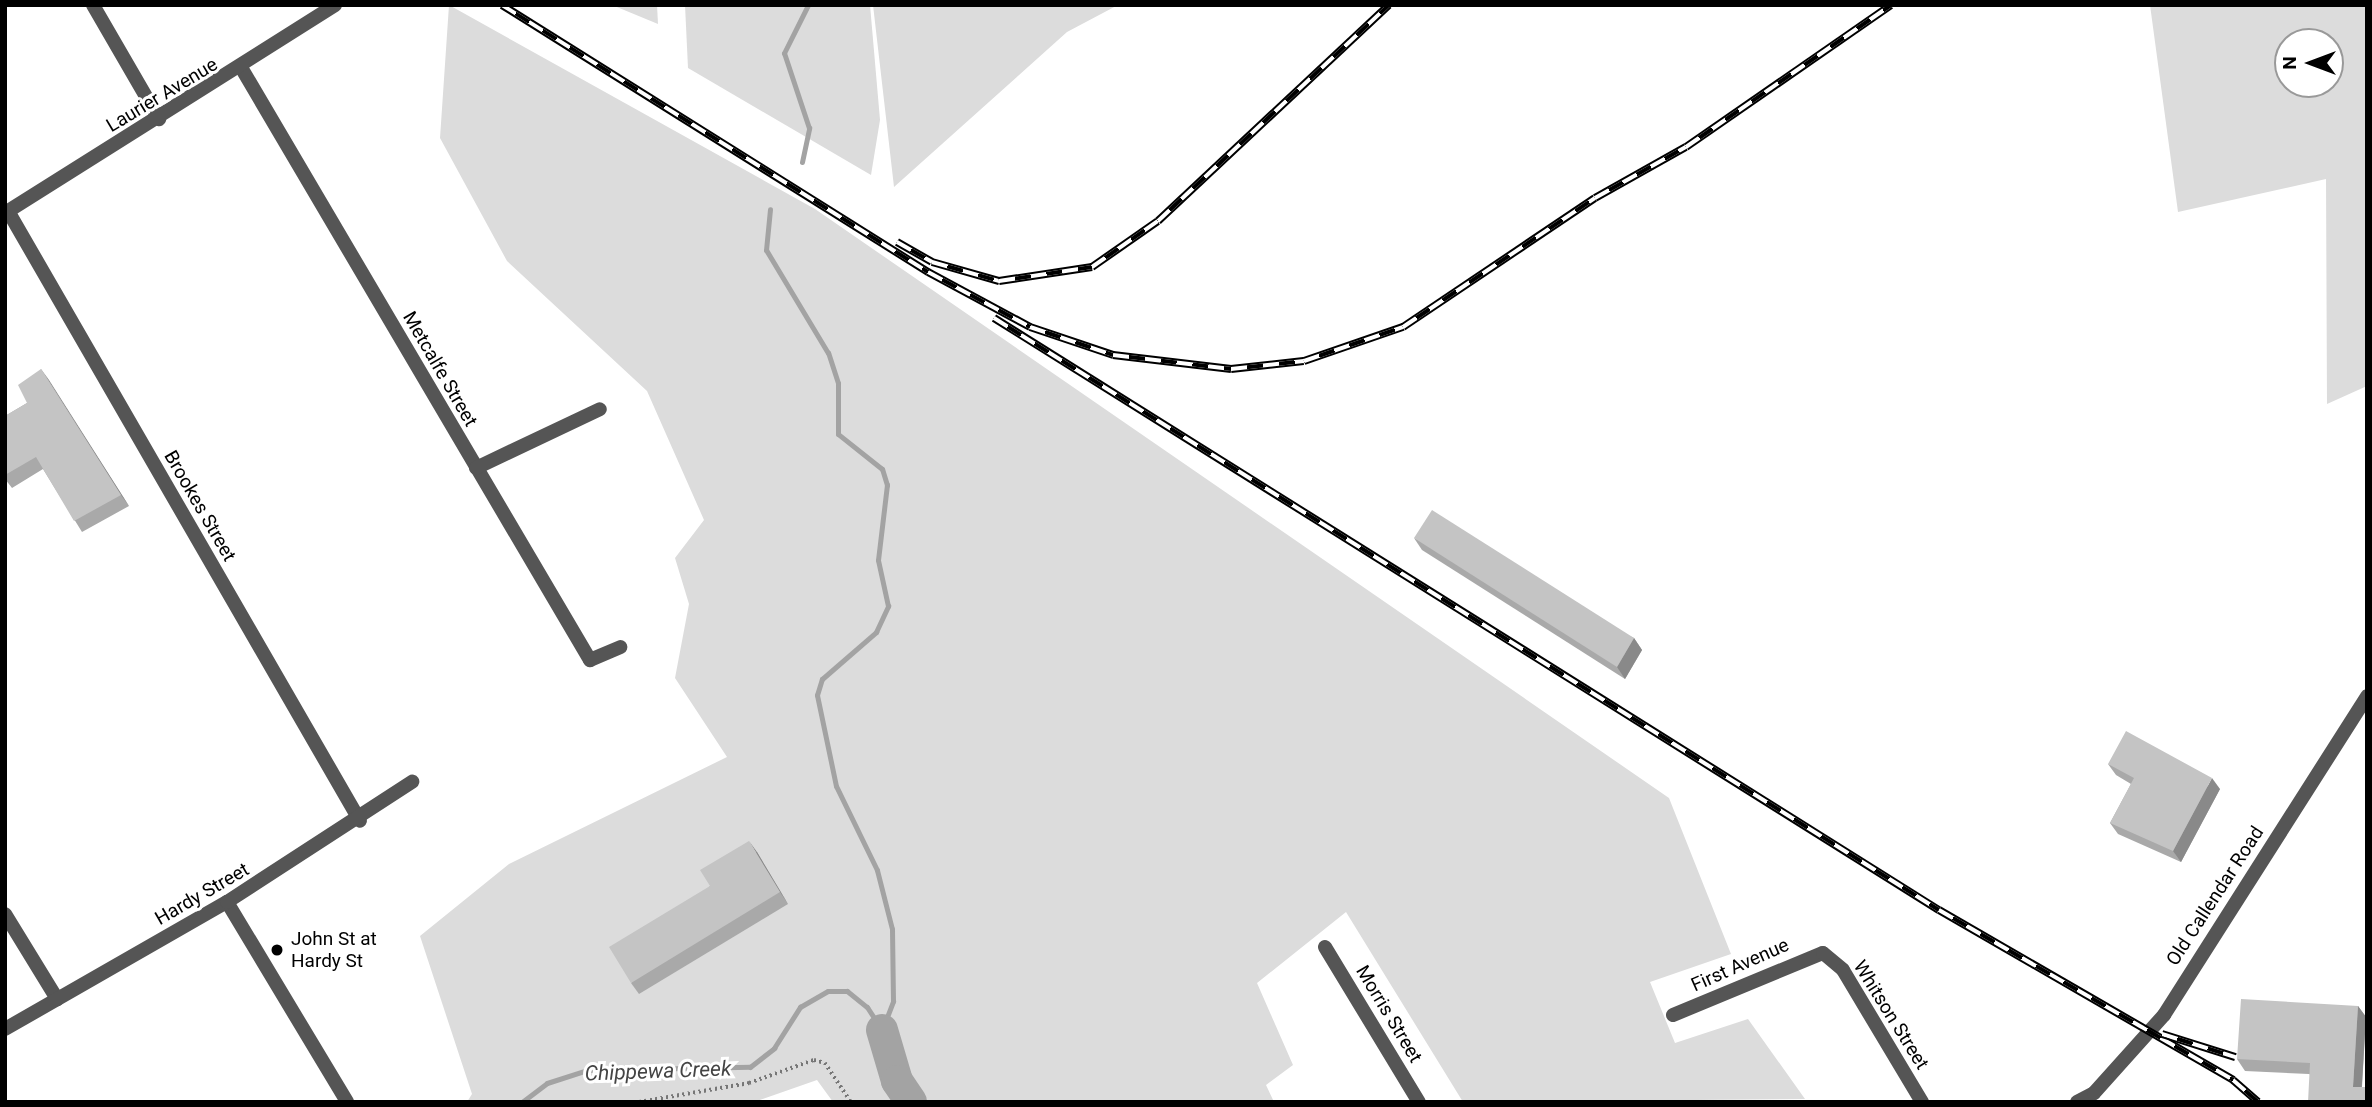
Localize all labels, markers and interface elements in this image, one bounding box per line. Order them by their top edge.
north arrow [2274,28,2344,98]
street label: Laurier Avenue [102,53,222,137]
text: N [2278,56,2301,70]
street label: Metcalfe Street [398,307,482,431]
street label: Brookes Street [159,447,241,565]
street label: Old Callendar Road [2161,822,2269,970]
street label: Hardy Street [151,858,253,930]
place label: John St at Hardy St [291,928,377,972]
street label: First Avenue [1688,933,1792,997]
marker: John St at Hardy St [269,942,285,958]
street label: Whitson Street [1848,956,1934,1074]
street label: Morris Street [1351,961,1427,1067]
water label: Chippewa Creek [584,1056,732,1086]

